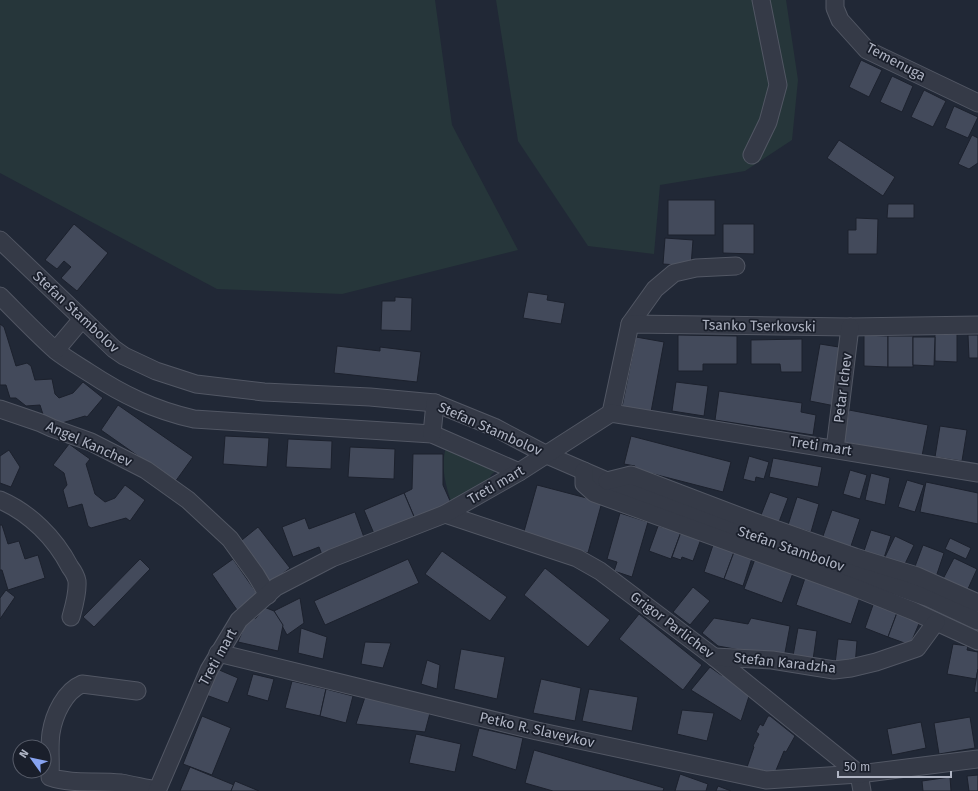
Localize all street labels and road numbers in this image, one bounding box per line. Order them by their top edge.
street label: Temenuga [863,39,929,85]
street label: Stefan Stambolov [29,268,123,356]
street label: Tsanko Tserkovski [702,317,816,335]
street label: Petar Ichev [830,352,856,424]
street label: Stefan Stambolov [435,399,545,460]
street label: Angel Kanchev [43,418,135,471]
street label: Treti mart [789,433,854,459]
street label: Treti mart [465,462,528,508]
street label: Stefan Stambolov [735,523,847,575]
street label: Grigor Parlichev [627,588,717,662]
street label: Treti mart [195,625,241,688]
street label: Stefan Karadzha [733,649,837,677]
street label: Petko R. Slaveykov [478,709,596,751]

